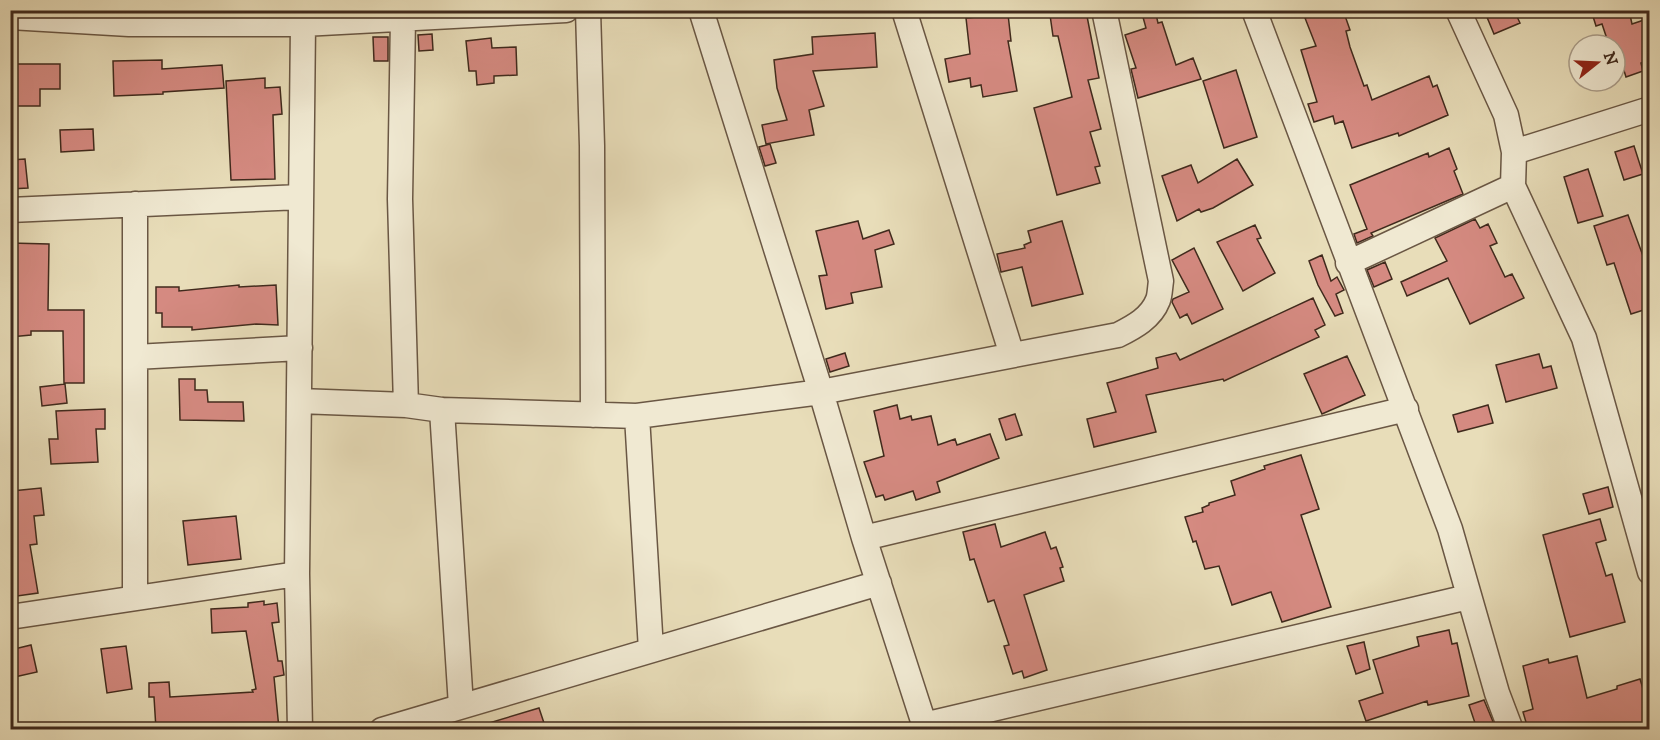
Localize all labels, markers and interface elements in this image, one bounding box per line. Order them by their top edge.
north arrow [1567,33,1627,93]
text: N [1599,49,1622,68]

